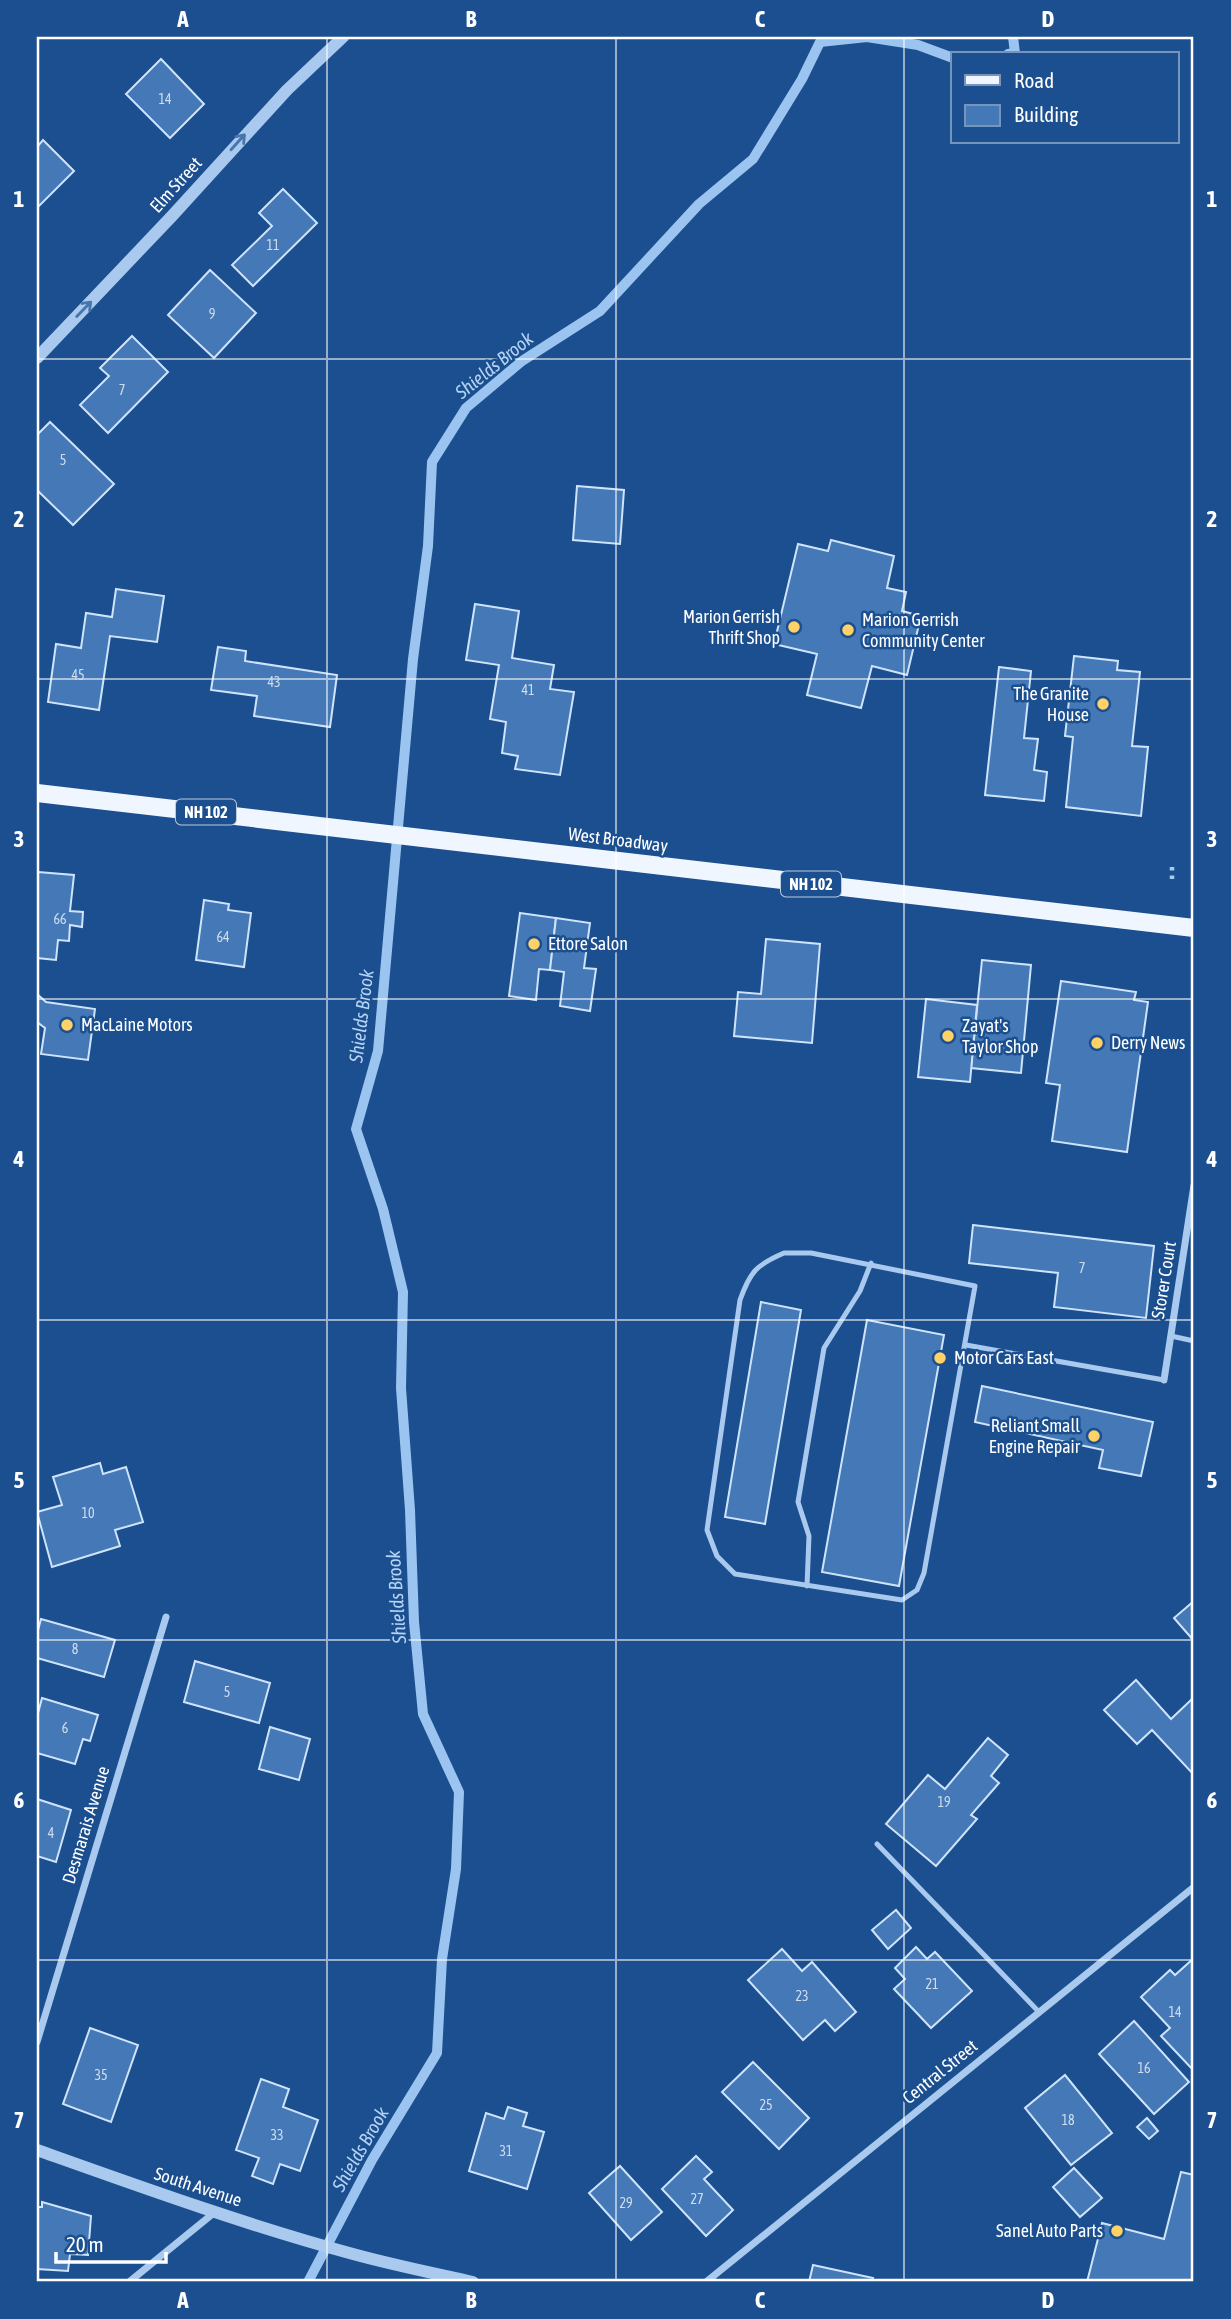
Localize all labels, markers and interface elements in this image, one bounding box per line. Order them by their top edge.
text: A [176,6,189,32]
text: B [466,6,477,32]
text: C [755,6,766,32]
text: D [1042,6,1055,32]
legend [951,52,1178,144]
text: Road [1014,68,1054,92]
house number: 14 [158,91,172,107]
text: Building [1014,102,1078,126]
one-way arrow [230,133,246,151]
street label: Elm Street [145,153,206,217]
text: 1 [14,186,25,212]
text: 1 [1207,186,1218,212]
house number: 11 [266,237,280,253]
one-way arrow [75,301,92,318]
house number: 9 [209,306,215,322]
water label: Shields Brook [450,327,538,404]
house number: 7 [119,382,125,398]
house number: 5 [60,452,66,468]
text: 2 [14,506,24,532]
text: 2 [1207,506,1217,532]
place label: Marion Gerrish Thrift Shop [683,606,780,648]
place label: Marion Gerrish Community Center [862,609,985,651]
marker: Marion Gerrish Thrift Shop [786,619,802,635]
marker: Marion Gerrish Community Center [840,622,856,638]
house number: 45 [71,667,85,683]
house number: 43 [267,674,281,690]
house number: 41 [521,682,535,698]
place label: The Granite House [1013,683,1089,725]
marker: The Granite House [1095,696,1111,712]
road number: NH 102 [176,800,236,824]
street label: West Broadway [567,823,669,856]
text: 3 [14,826,24,852]
text: 3 [1207,826,1217,852]
road number: NH 102 [781,872,841,897]
house number: 66 [53,911,67,927]
house number: 64 [216,929,230,945]
place label: Ettore Salon [548,933,628,954]
marker: Ettore Salon [526,936,542,952]
water label: Shields Brook [344,968,378,1065]
place label: MacLaine Motors [81,1014,193,1035]
place label: Zayat's Taylor Shop [962,1015,1039,1057]
marker: MacLaine Motors [59,1017,75,1033]
marker: Zayat's Taylor Shop [940,1028,956,1044]
place label: Derry News [1111,1032,1185,1053]
marker: Derry News [1089,1035,1105,1051]
text: 4 [13,1146,25,1172]
text: 4 [1206,1146,1218,1172]
street label: Storer Court [1147,1240,1180,1320]
house number: 7 [1079,1260,1085,1276]
place label: Motor Cars East [954,1347,1054,1368]
marker: Motor Cars East [932,1350,948,1366]
place label: Reliant Small Engine Repair [989,1415,1081,1457]
marker: Reliant Small Engine Repair [1086,1428,1102,1444]
text: 5 [14,1467,25,1493]
text: 5 [1207,1467,1218,1493]
house number: 10 [81,1505,95,1521]
water label: Shields Brook [382,1549,410,1645]
house number: 8 [72,1641,79,1657]
house number: 5 [224,1684,230,1700]
house number: 6 [62,1720,69,1736]
street label: Desmarais Avenue [58,1763,113,1886]
text: 6 [14,1787,25,1813]
text: 6 [1207,1787,1218,1813]
house number: 19 [937,1794,951,1810]
house number: 4 [48,1825,55,1841]
house number: 21 [925,1976,939,1992]
house number: 23 [795,1988,809,2004]
house number: 14 [1168,2004,1182,2020]
street label: Central Street [898,2035,981,2108]
house number: 16 [1137,2060,1151,2076]
house number: 35 [94,2067,108,2083]
house number: 25 [759,2097,773,2113]
water label: Shields Brook [327,2102,393,2196]
text: 7 [14,2107,24,2133]
text: 7 [1207,2107,1217,2133]
house number: 18 [1061,2112,1075,2128]
house number: 33 [270,2127,284,2143]
house number: 31 [499,2143,513,2159]
street label: South Avenue [152,2162,245,2211]
house number: 27 [690,2191,704,2207]
house number: 29 [619,2195,633,2211]
place label: Sanel Auto Parts [996,2220,1103,2241]
scale bar [56,2221,166,2265]
marker: Sanel Auto Parts [1109,2223,1125,2239]
text: 20 m [66,2232,104,2256]
text: A [176,2287,189,2313]
text: B [466,2287,477,2313]
text: C [755,2287,766,2313]
text: D [1042,2287,1055,2313]

